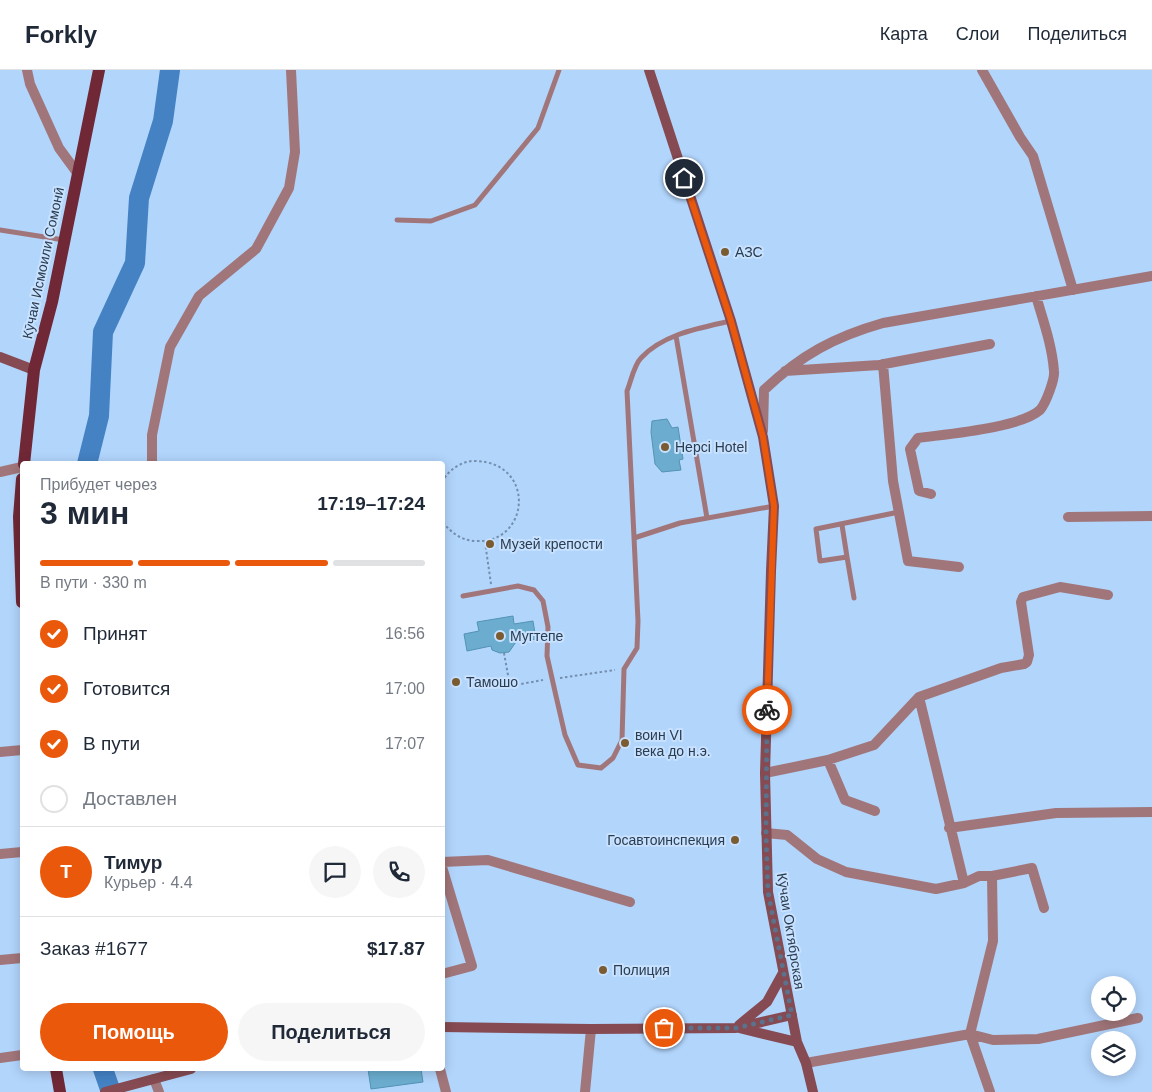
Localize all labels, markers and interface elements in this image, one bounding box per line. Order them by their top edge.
text: Forkly [25,21,97,48]
text: Карта [880,24,928,44]
text: Слои [956,24,1000,44]
text: Поделиться [1028,24,1127,44]
pin [663,157,705,199]
icon: home [670,164,698,192]
street label: Кӯчаи Исмоили Сомонӣ [19,186,67,340]
place label: АЗС [735,244,763,260]
marker: АЗС [719,246,731,258]
place label: Hepci Hotel [675,439,747,455]
marker: Hepci Hotel [659,441,671,453]
text: Прибудет через [40,476,157,493]
text: 17:19–17:24 [317,493,425,514]
text: 3 мин [40,495,129,531]
place label: Музей крепости [500,536,603,552]
marker: Музей крепости [484,538,496,550]
text: В пути · 330 m [40,574,147,591]
icon: check [40,620,68,648]
text: Принят [83,623,147,644]
text: 16:56 [385,625,425,642]
place label: Мугтепе [510,628,564,644]
marker: Мугтепе [494,630,506,642]
place label: Тамошо [466,674,518,690]
icon: check [40,675,68,703]
marker: Тамошо [450,676,462,688]
text: Готовится [83,678,170,699]
text: 17:00 [385,680,425,697]
courier [742,685,792,735]
icon: bike [753,696,781,724]
place label: воин VI века до н.э. [635,727,711,759]
icon: check [40,730,68,758]
text: В пути [83,733,140,754]
text: 17:07 [385,735,425,752]
marker: воин VI века до н.э. [619,737,631,749]
text: Доставлен [83,788,177,809]
place label: Госавтоинспекция [607,832,725,848]
marker: Госавтоинспекция [729,834,741,846]
button: chat [309,846,361,898]
button: phone [373,846,425,898]
text: Тимур [104,852,162,873]
text: Т [60,861,72,882]
street label: Кӯчаи Октябрская [774,872,808,990]
text: Курьер · 4.4 [104,874,193,891]
text: Заказ #1677 [40,938,148,959]
text: $17.87 [367,938,425,959]
place label: Полиция [613,962,670,978]
marker: Полиция [597,964,609,976]
map controls [1091,976,1136,1076]
button: locate [1091,976,1136,1021]
button: Помощь [40,1003,228,1061]
button: Поделиться [238,1003,425,1061]
pin [643,1007,685,1049]
icon: bag [650,1014,678,1042]
button: layers [1091,1031,1136,1076]

